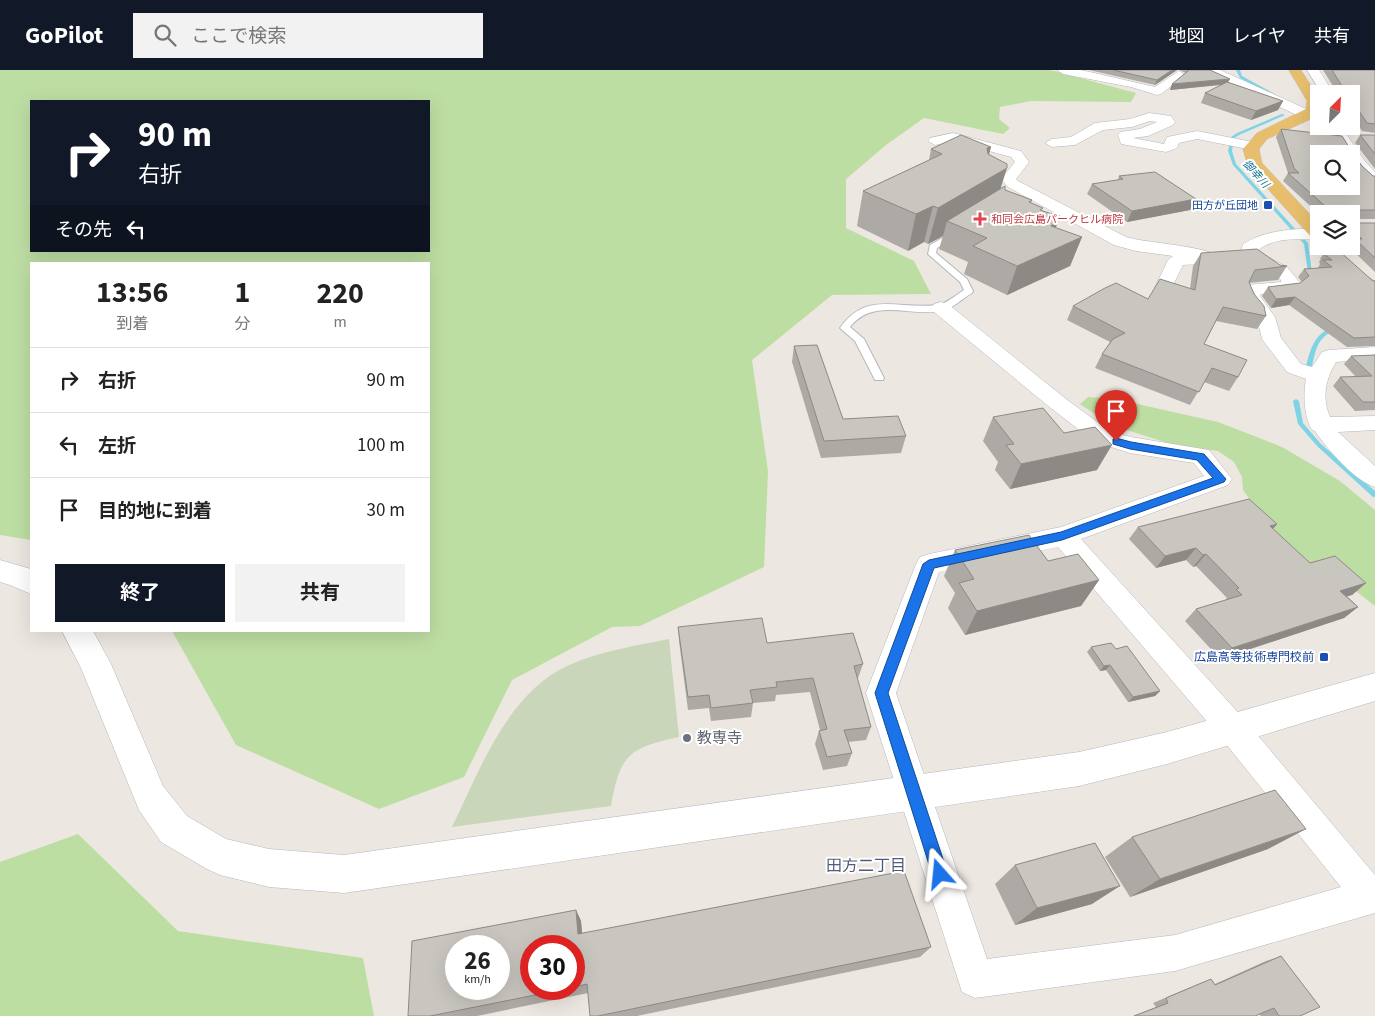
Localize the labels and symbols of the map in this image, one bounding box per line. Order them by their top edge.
north arrow [1310,85,1360,135]
water label: 御幸川 [1239,157,1273,192]
place label: 田方が丘団地 [1192,198,1258,213]
marker: 田方が丘団地 [1262,199,1274,211]
marker: 和同会広島パークヒル病院 [973,212,987,226]
place label: 和同会広島パークヒル病院 [991,212,1123,227]
pin [1095,390,1137,441]
place label: 広島高等技術専門校前 [1194,649,1314,666]
marker: 広島高等技術専門校前 [1318,651,1330,663]
place label: 教専寺 [697,728,742,749]
marker: 教専寺 [681,732,693,744]
position arrow [913,847,965,899]
district label: 田方二丁目 [826,855,906,877]
speed limit sign: 30 [520,935,585,1000]

